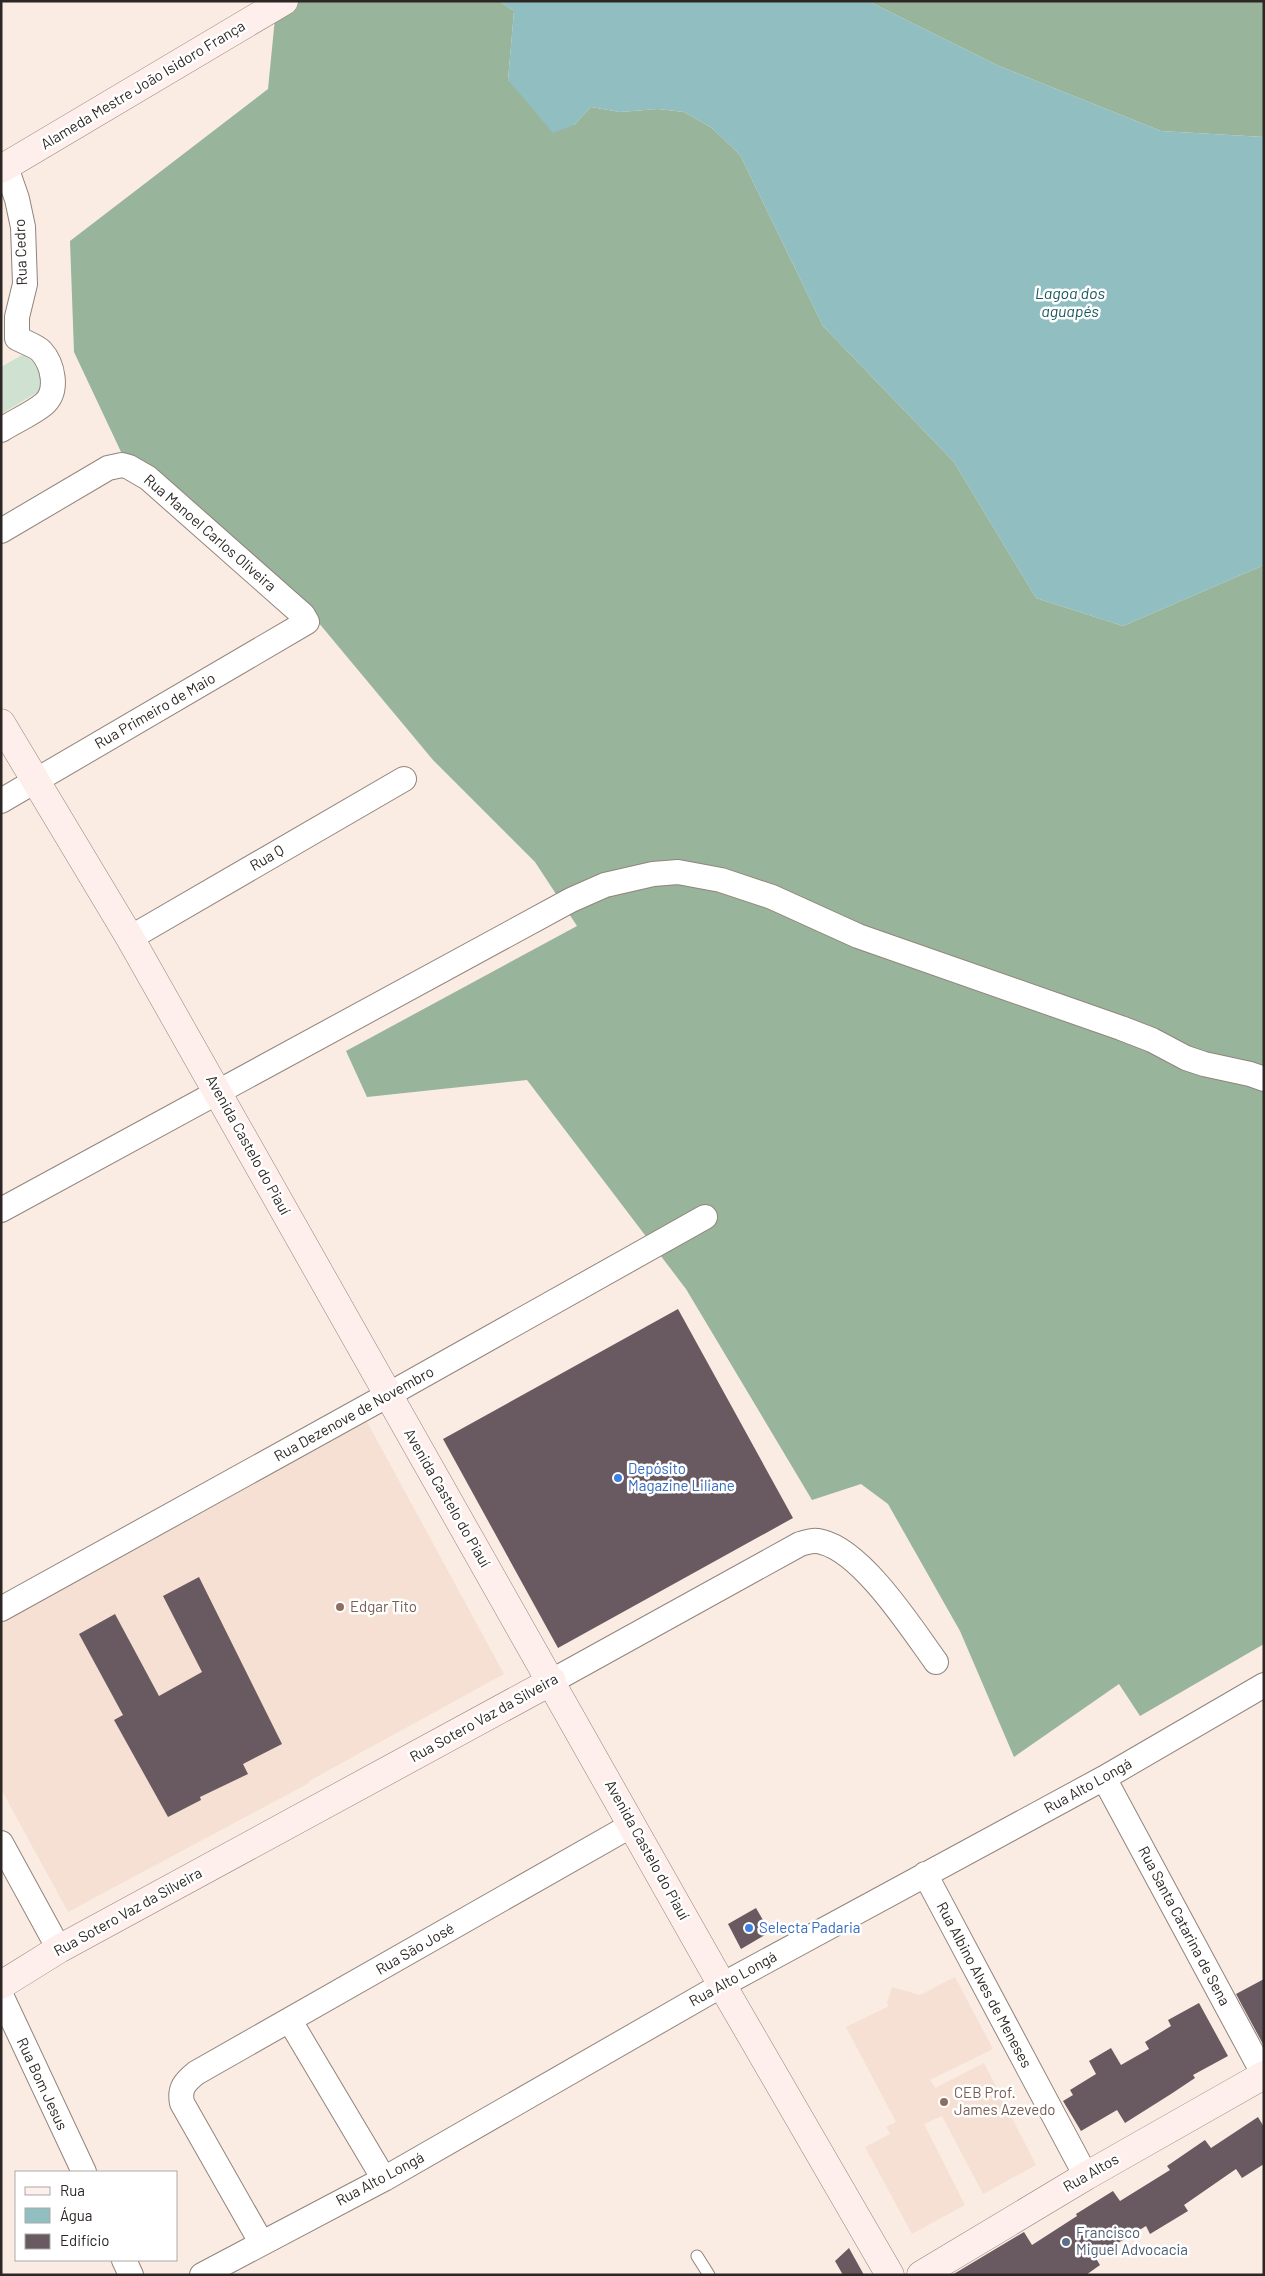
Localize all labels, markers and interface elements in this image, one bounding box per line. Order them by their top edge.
street label: Alameda Mestre João Isidoro França [37,16,248,152]
street label: Rua Cedro [10,218,30,286]
water label: Lagoa dos aguapés [1035,283,1106,320]
street label: Rua Manoel Carlos Oliveira [141,470,280,595]
street label: Rua Primeiro de Maio [91,668,218,752]
street label: Rua Q [246,840,287,874]
street label: Avenida Castelo do Piauí [203,1071,295,1218]
street label: Rua Dezenove de Novembro [271,1362,436,1465]
street label: Avenida Castelo do Piauí [401,1425,495,1570]
place label: Depósito Magazine Liliane [628,1459,735,1494]
marker: Depósito Magazine Liliane [612,1472,624,1484]
place label: Edgar Tito [350,1597,417,1615]
marker: Edgar Tito [334,1601,346,1613]
street label: Rua Sotero Vaz da Silveira [406,1669,561,1765]
street label: Rua Alto Longá [1041,1754,1134,1817]
street label: Avenida Castelo do Piauí [602,1776,694,1923]
street label: Rua Santa Catarina de Sena [1135,1843,1235,2008]
street label: Rua Sotero Vaz da Silveira [50,1863,205,1959]
street label: Rua Albino Alves de Meneses [933,1899,1036,2071]
street label: Rua São José [372,1918,457,1978]
place label: Selecta Padaria [759,1918,860,1936]
marker: Selecta Padaria [743,1922,755,1934]
street label: Rua Alto Longá [686,1947,779,2010]
street label: Rua Bom Jesus [14,2035,72,2133]
place label: CEB Prof. James Azevedo [954,2083,1056,2118]
marker: CEB Prof. James Azevedo [938,2096,950,2108]
street label: Rua Alto Longá [332,2147,427,2209]
street label: Rua Altos [1060,2149,1121,2195]
legend [15,2171,178,2261]
text: Rua [60,2181,85,2199]
text: Água [60,2206,93,2224]
place label: Francisco Miguel Advocacia [1076,2223,1188,2258]
text: Edifício [60,2231,109,2249]
marker: Francisco Miguel Advocacia [1060,2236,1072,2248]

